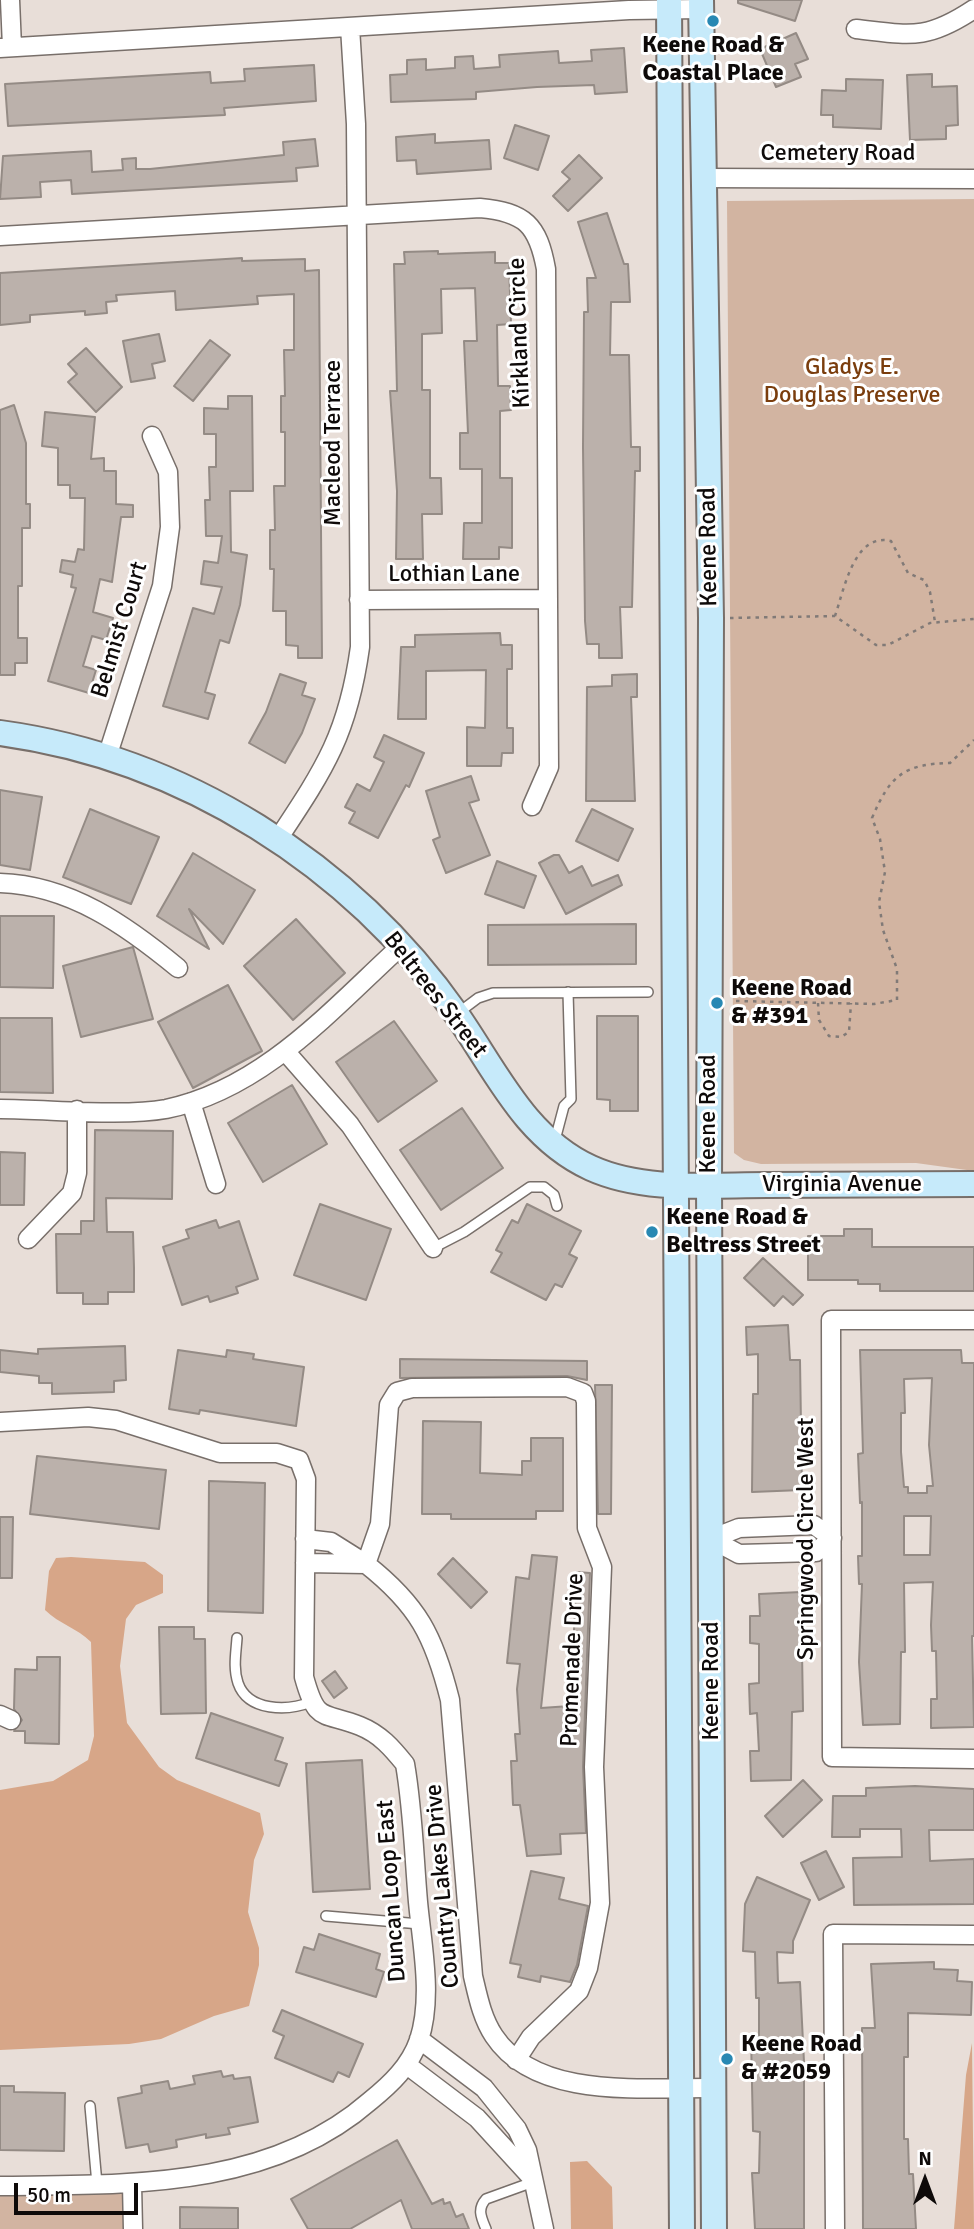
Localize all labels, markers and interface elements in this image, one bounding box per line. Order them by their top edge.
marker: Keene Road & Coastal Place [705,13,721,29]
place label: Keene Road & Coastal Place [642,32,784,88]
street label: Cemetery Road [761,140,915,168]
street label: Kirkland Circle [503,257,537,409]
park label: Gladys E. Douglas Preserve [763,354,941,410]
street label: Macleod Terrace [320,360,348,526]
street label: Keene Road [694,487,724,607]
street label: Belmist Court [86,558,154,702]
street label: Lothian Lane [388,561,520,589]
street label: Beltrees Street [377,926,493,1064]
place label: Keene Road & #391 [731,975,852,1031]
marker: Keene Road & #391 [709,995,725,1011]
street label: Keene Road [695,1054,723,1174]
street label: Virginia Avenue [762,1171,922,1199]
place label: Keene Road & Beltress Street [666,1204,821,1260]
marker: Keene Road & Beltress Street [644,1224,660,1240]
street label: Springwood Circle West [793,1418,821,1660]
street label: Promenade Drive [556,1573,590,1747]
street label: Keene Road [698,1621,726,1741]
street label: Country Lakes Drive [420,1783,466,1989]
street label: Duncan Loop East [371,1799,413,1983]
place label: Keene Road & #2059 [741,2031,862,2087]
marker: Keene Road & #2059 [719,2051,735,2067]
north arrow [890,2145,960,2215]
text: N [918,2147,932,2171]
scale bar [18,2170,142,2214]
text: 50 m [27,2182,71,2208]

